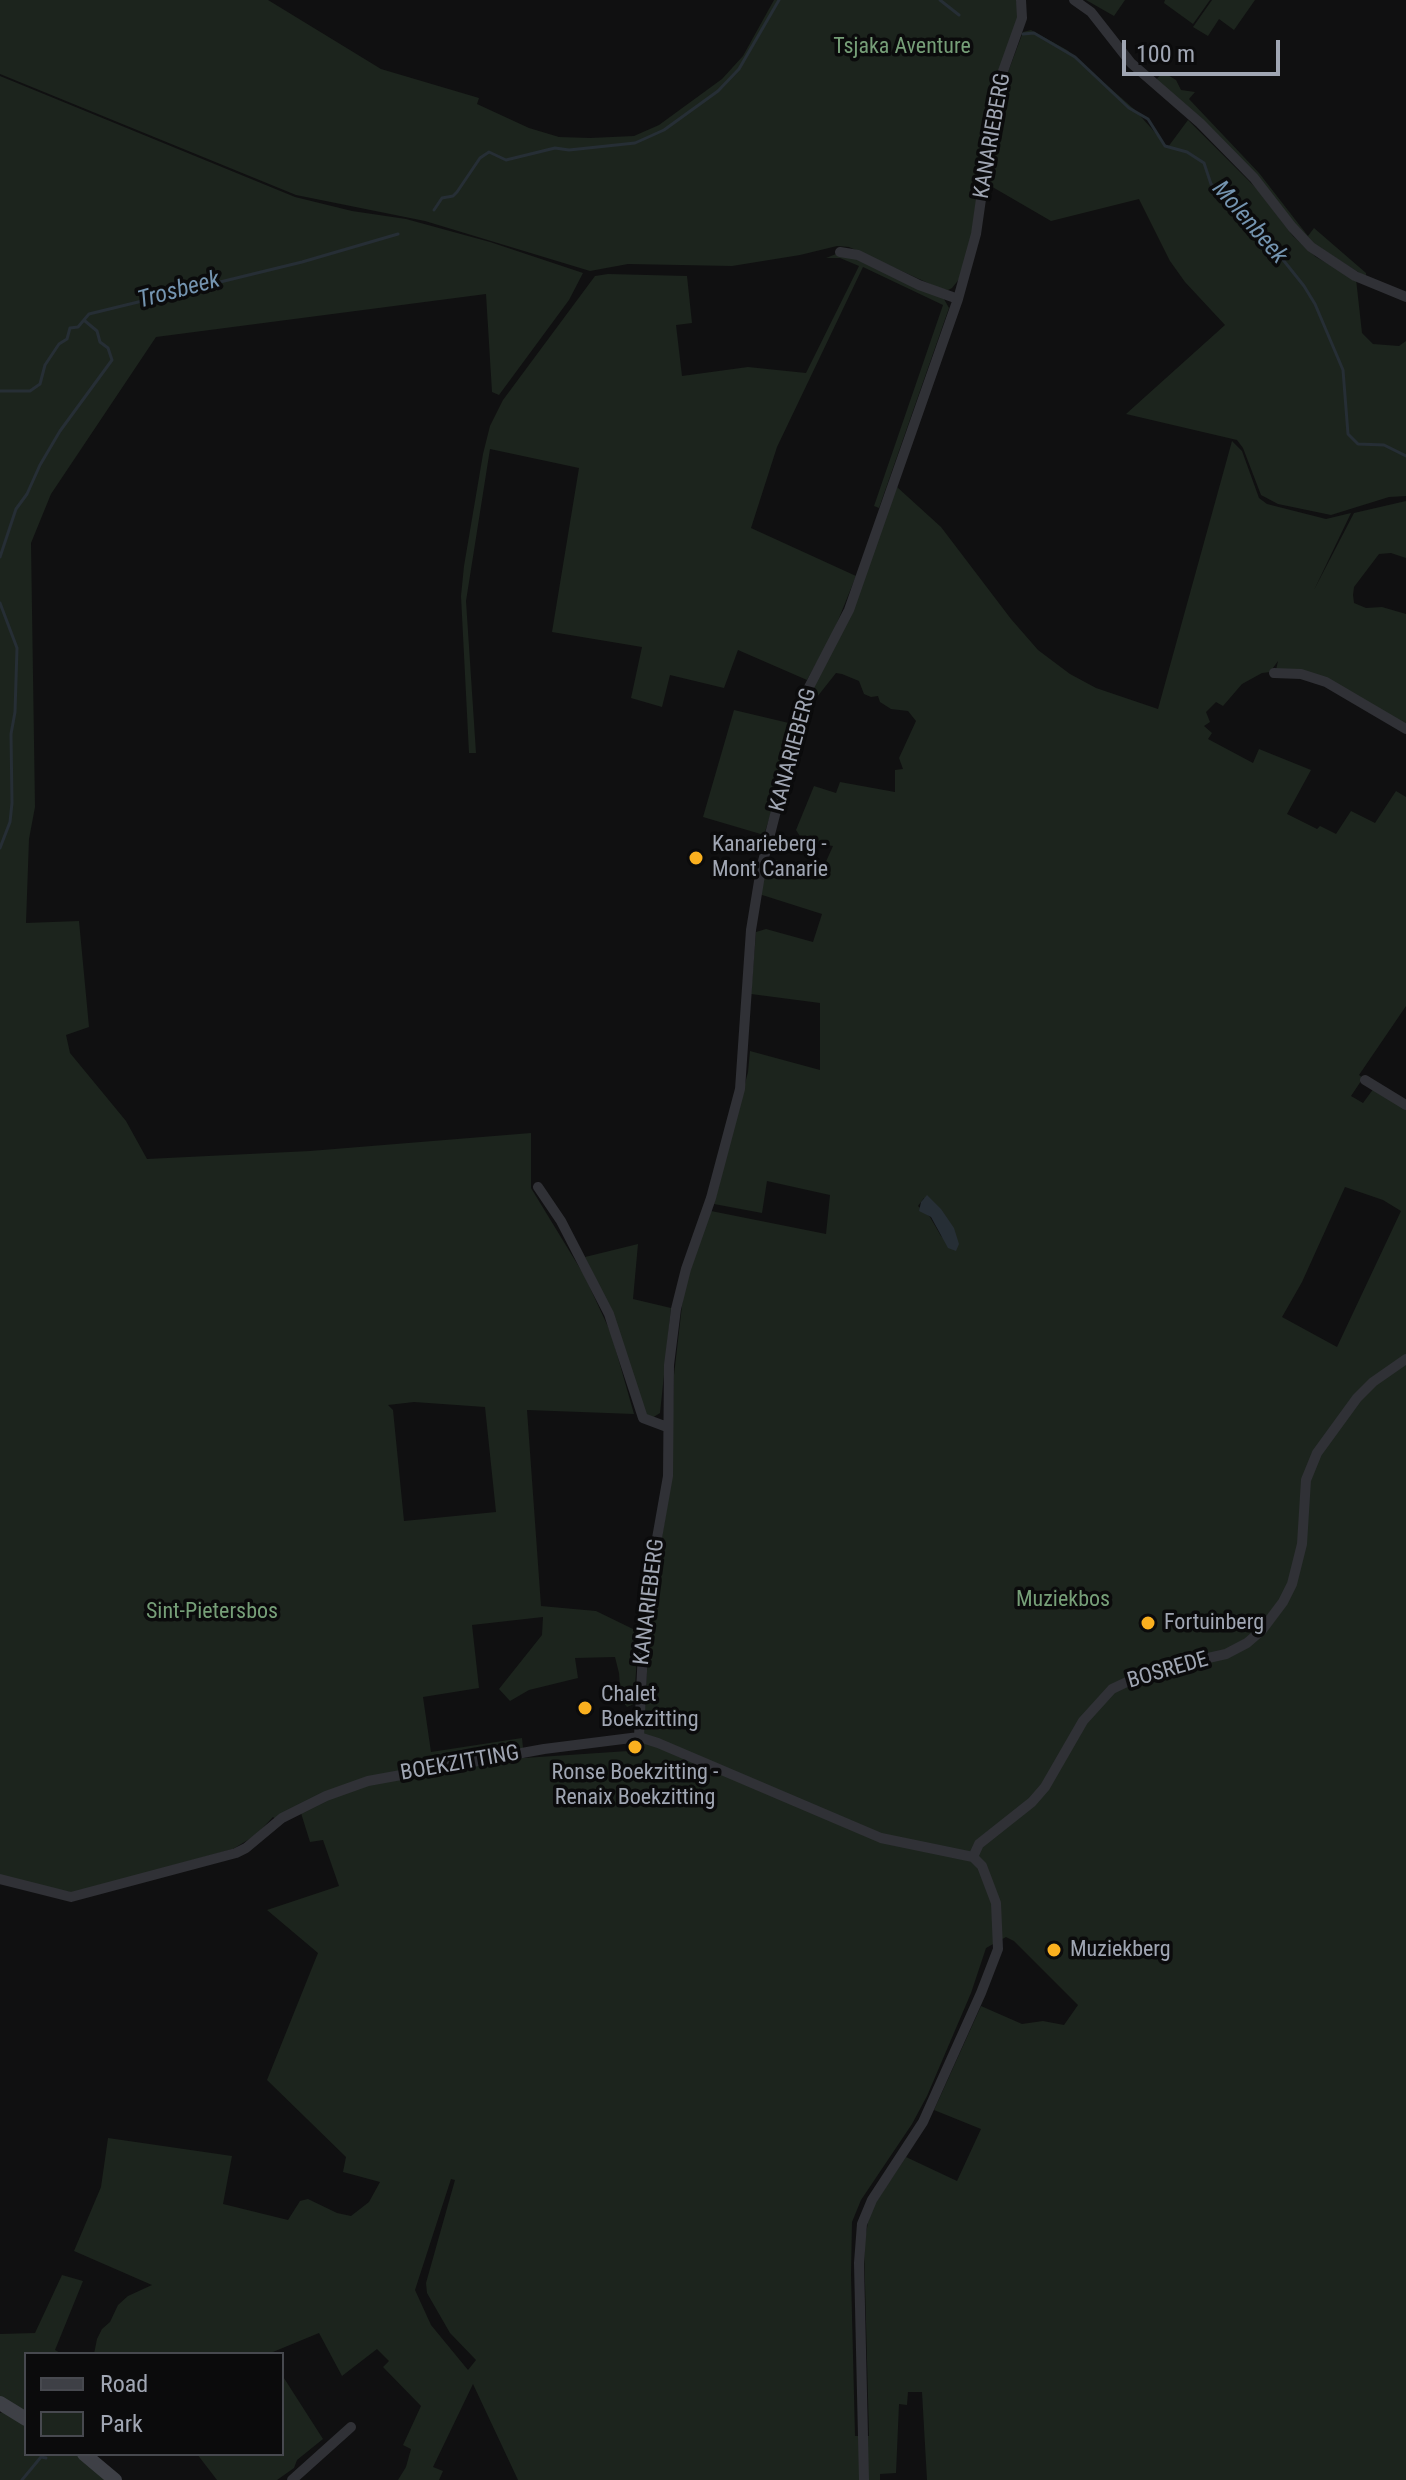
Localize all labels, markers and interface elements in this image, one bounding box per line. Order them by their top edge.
scale bar [1126,24,1284,74]
park label: Tsjaka Aventure [833,34,971,60]
text: 100 m [1136,40,1195,68]
street label: KANARIEBERG [969,71,1017,201]
water label: Molenbeek [1205,176,1293,270]
water label: Trosbeek [135,266,223,316]
street label: KANARIEBERG [765,685,823,815]
place label: Kanarieberg - Mont Canarie [712,832,828,884]
marker: Kanarieberg - Mont Canarie [687,849,705,867]
street label: KANARIEBERG [629,1537,671,1667]
park label: Muziekbos [1016,1587,1110,1613]
park label: Sint-Pietersbos [146,1599,278,1625]
place label: Fortuinberg [1164,1610,1264,1636]
marker: Fortuinberg [1139,1614,1157,1632]
street label: BOSREDE [1125,1647,1211,1695]
place label: Chalet Boekzitting [601,1682,699,1734]
marker: Chalet Boekzitting [576,1699,594,1717]
marker: Ronse Boekzitting - Renaix Boekzitting [626,1738,644,1756]
street label: BOEKZITTING [399,1741,521,1787]
place label: Ronse Boekzitting - Renaix Boekzitting [552,1760,718,1812]
place label: Muziekberg [1070,1937,1171,1963]
marker: Muziekberg [1045,1941,1063,1959]
legend [24,2352,284,2456]
text: Road [100,2370,148,2398]
text: Park [100,2410,143,2438]

